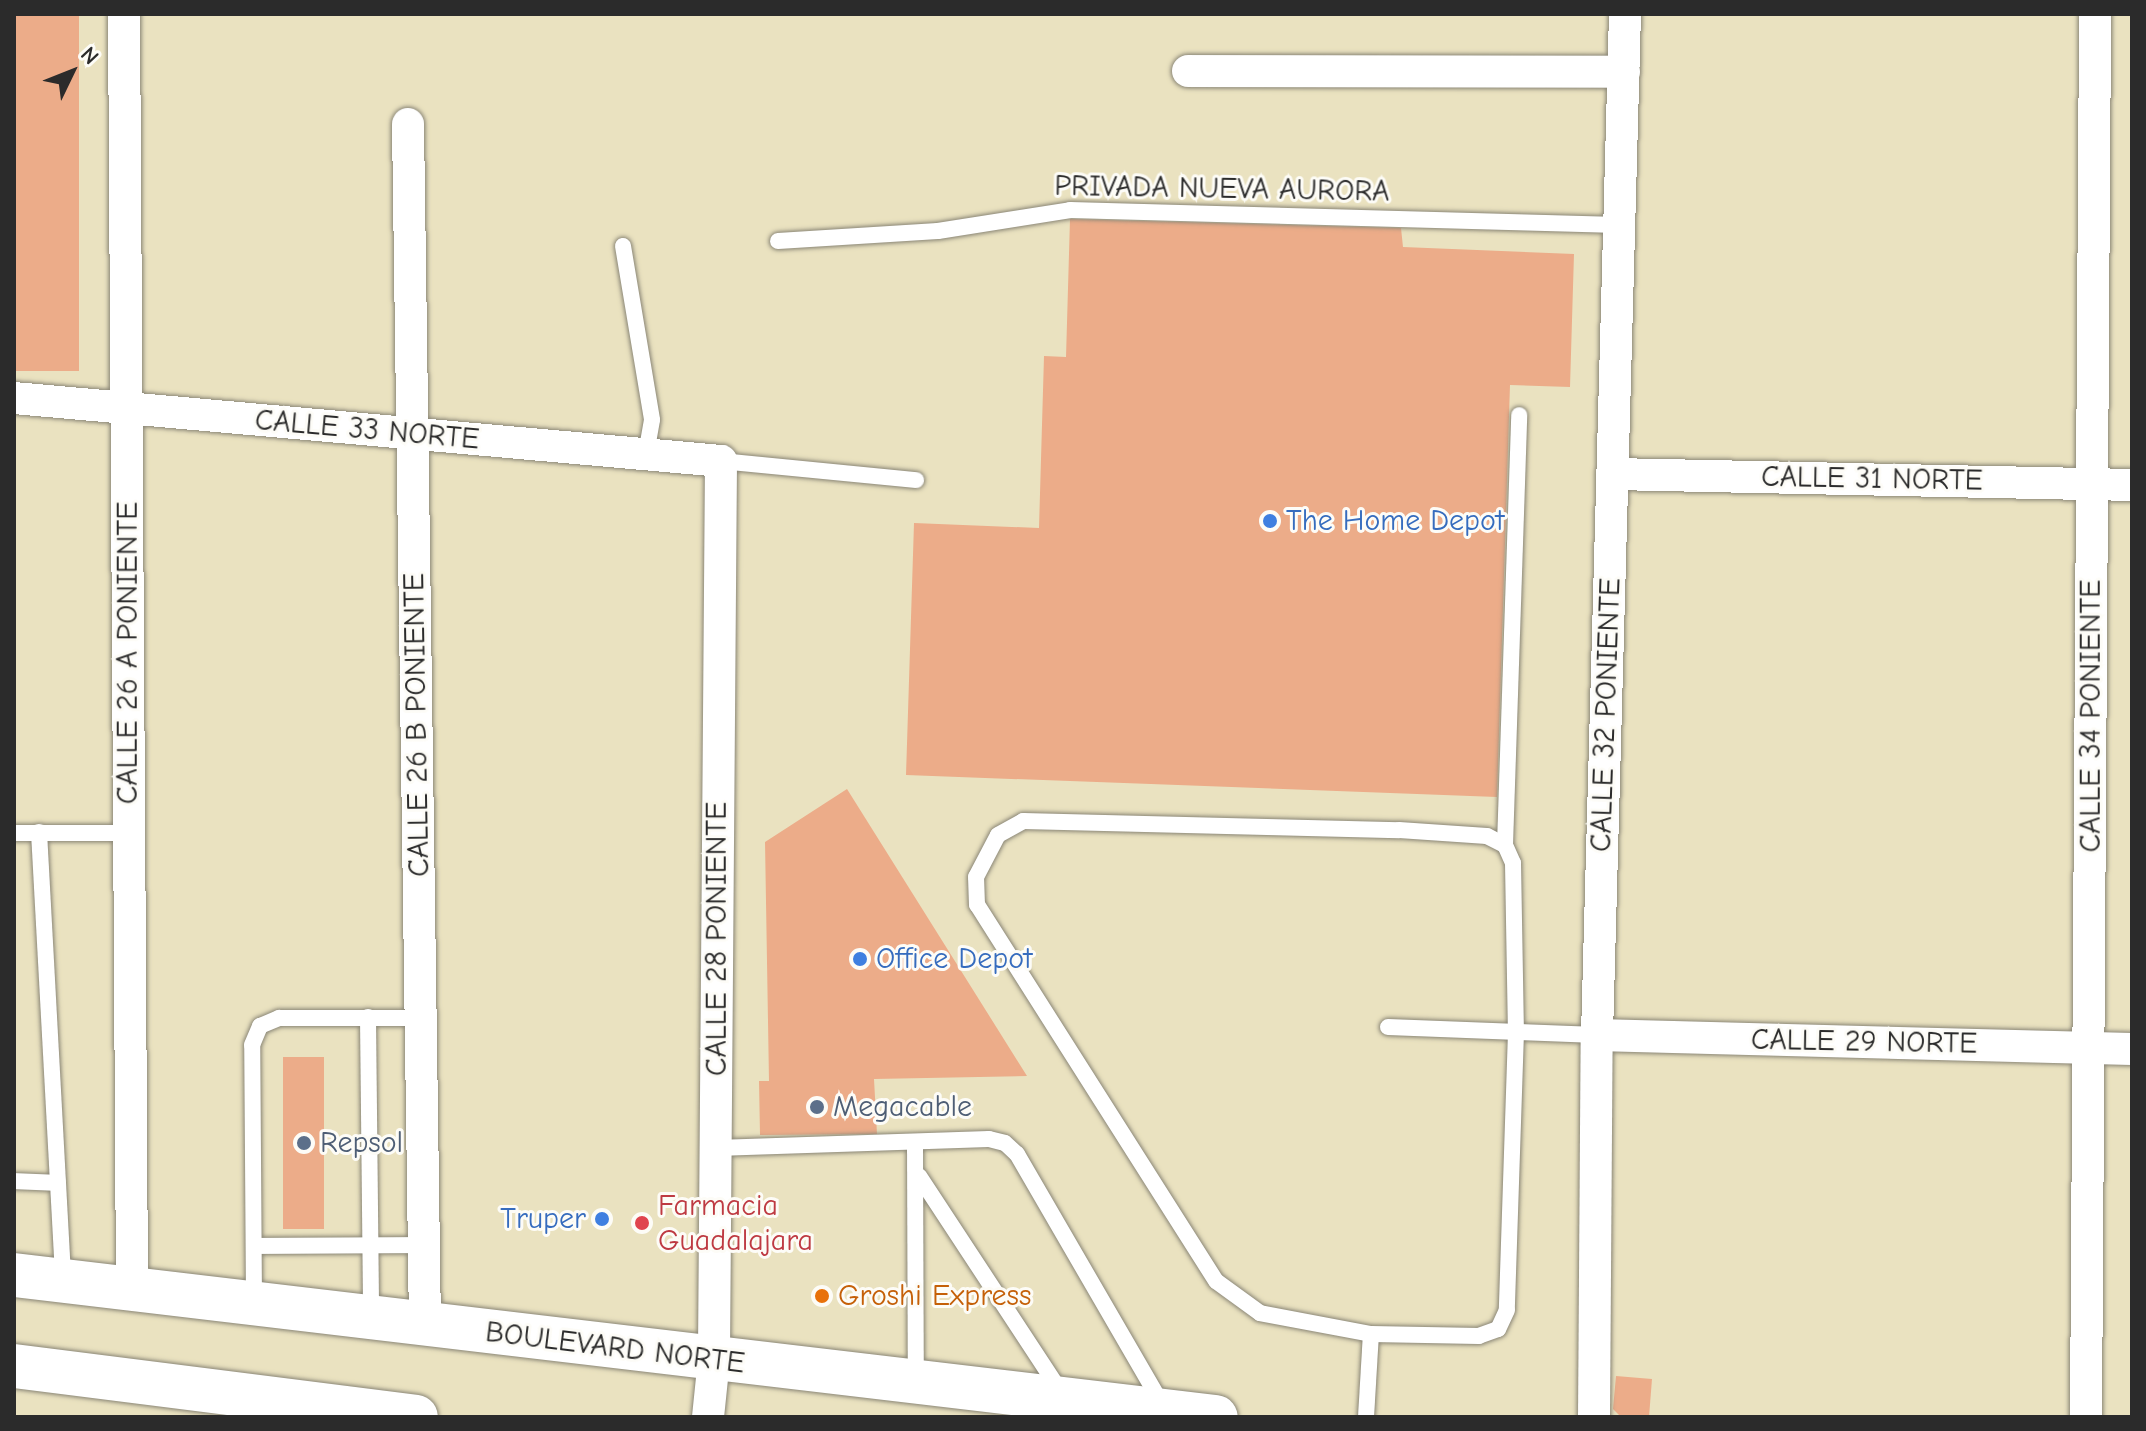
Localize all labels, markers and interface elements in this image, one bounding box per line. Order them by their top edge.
north arrow [32,32,112,112]
text: N [75,42,104,70]
street label: PRIVADA NUEVA AURORA [1054,168,1390,210]
street label: CALLE 33 NORTE [253,402,481,458]
street label: CALLE 31 NORTE [1761,459,1983,499]
street label: CALLE 26 A PONIENTE [110,502,146,804]
place label: The Home Depot [1286,503,1504,539]
marker: The Home Depot [1261,512,1279,530]
street label: CALLE 26 B PONIENTE [396,573,438,877]
street label: CALLE 32 PONIENTE [1583,577,1629,853]
street label: CALLE 34 PONIENTE [2073,580,2109,852]
street label: CALLE 28 PONIENTE [699,802,735,1076]
place label: Office Depot [876,941,1032,977]
marker: Office Depot [851,950,869,968]
street label: CALLE 29 NORTE [1751,1022,1977,1062]
place label: Megacable [833,1089,972,1125]
marker: Megacable [808,1098,826,1116]
place label: Repsol [320,1125,403,1161]
marker: Repsol [295,1134,313,1152]
place label: Farmacia Guadalajara [658,1188,813,1258]
place label: Truper [500,1201,586,1237]
marker: Truper [593,1210,611,1228]
marker: Farmacia Guadalajara [633,1214,651,1232]
place label: Groshi Express [838,1278,1031,1314]
marker: Groshi Express [813,1287,831,1305]
street label: BOULEVARD NORTE [483,1314,747,1382]

